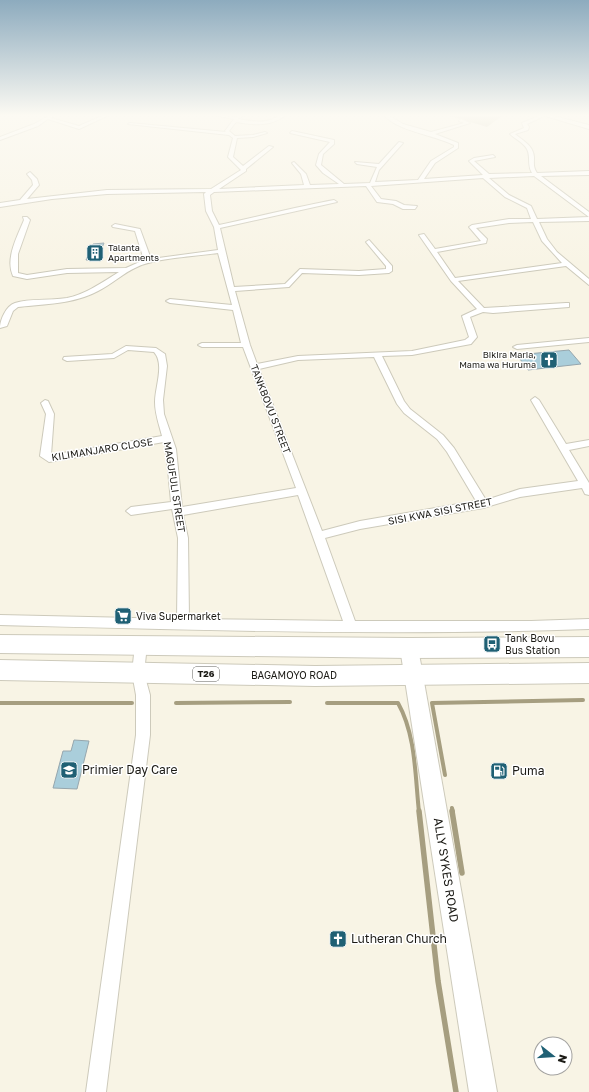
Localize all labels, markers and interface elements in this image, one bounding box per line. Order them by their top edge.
place label: Talanta Apartments [108,242,159,263]
building icon: Talanta Apartments [85,243,105,263]
place label: Bikira Maria, Mama wa Huruma [459,349,536,370]
church icon: Bikira Maria, Mama wa Huruma [539,350,559,370]
street label: TANKBOVU STREET [248,363,294,455]
street label: KILIMANJARO CLOSE [50,435,154,463]
street label: MAGUFULI STREET [162,441,188,533]
street label: SISI KWA SISI STREET [387,495,493,527]
supermarket icon: Viva Supermarket [113,606,133,626]
place label: Viva Supermarket [136,610,221,622]
place label: Tank Bovu Bus Station [505,632,560,656]
bus stop icon: Tank Bovu Bus Station [482,634,502,654]
road number: T26 [193,667,219,681]
street label: BAGAMOYO ROAD [251,669,337,681]
school or university icon: Primier Day Care [59,760,79,780]
fuel station icon: Puma [489,761,509,781]
place label: Primier Day Care [82,762,177,777]
place label: Puma [512,763,545,778]
street label: ALLY SYKES ROAD [431,817,462,923]
church icon: Lutheran Church [328,929,348,949]
place label: Lutheran Church [351,931,447,946]
north arrow [533,1036,573,1076]
text: N [556,1053,570,1065]

